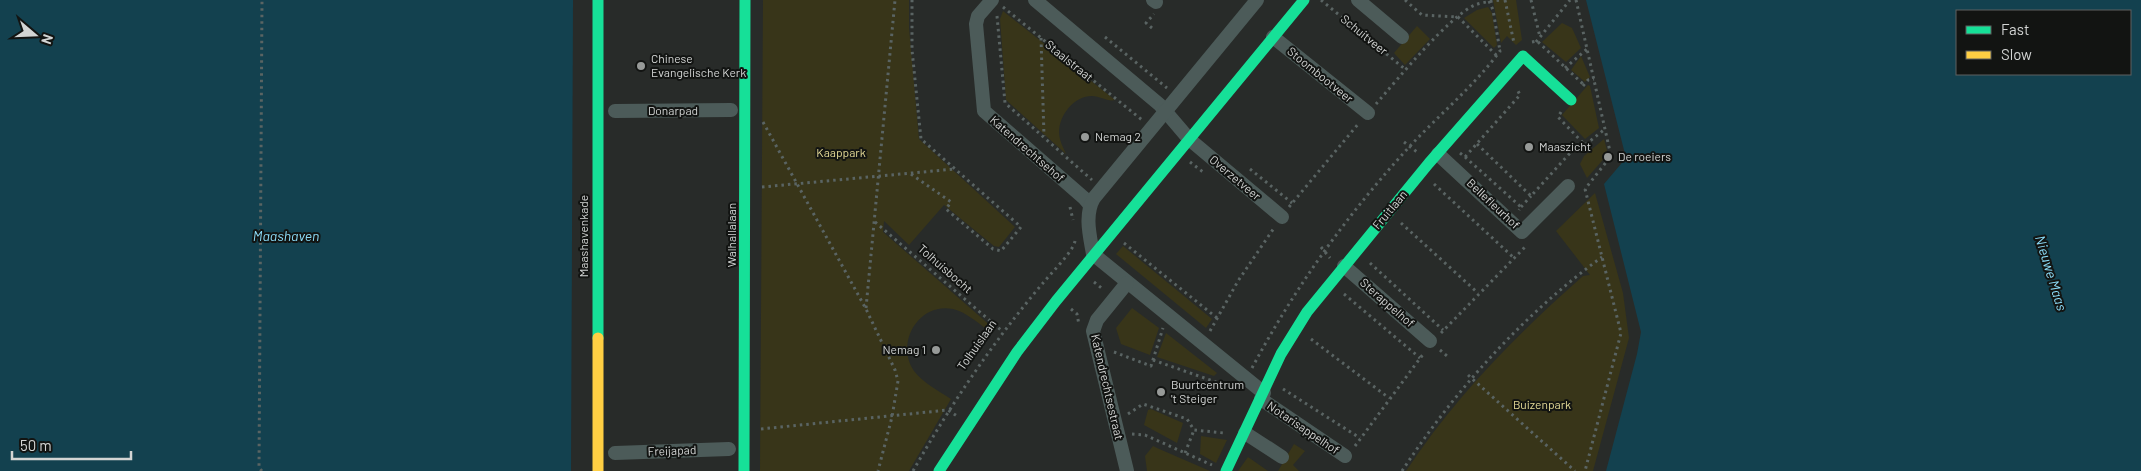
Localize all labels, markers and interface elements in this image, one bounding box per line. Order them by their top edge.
north arrow [10,10,60,60]
legend [1956,10,2131,75]
street label: Schuitveer [1338,11,1391,58]
text: Fast [2001,20,2029,38]
text: N [38,32,57,47]
street label: Staalstraat [1043,37,1096,84]
street label: Stoombootveer [1285,43,1357,105]
text: Slow [2001,45,2032,63]
place label: Chinese Evangelische Kerk [651,51,746,79]
marker: Chinese Evangelische Kerk [635,60,647,72]
street label: Donarpad [648,103,698,117]
street label: Katendrechtsehof [988,112,1068,184]
place label: Nemag 2 [1095,129,1141,143]
marker: Nemag 2 [1079,131,1091,143]
place label: Maaszicht [1539,139,1591,153]
marker: Maaszicht [1523,141,1535,153]
park label: Kaappark [816,145,866,159]
place label: De roeiers [1618,149,1671,163]
marker: De roeiers [1602,151,1614,163]
street label: Overzetveer [1207,152,1265,203]
street label: Bellefleurhof [1464,175,1523,231]
street label: Fruitlaan [1369,187,1410,232]
street label: Maashavenkade [576,195,590,277]
street label: Walhallalaan [724,203,738,267]
water label: Maashaven [253,227,319,244]
water label: Nieuwe Maas [2032,233,2071,313]
street label: Tolhuisbocht [916,241,976,296]
street label: Sterappelhof [1358,275,1418,330]
street label: Tolhuislaan [954,316,999,372]
street label: Katendrechtsestraat [1089,333,1127,441]
place label: Nemag 1 [882,342,926,356]
marker: Nemag 1 [930,344,942,356]
place label: Buurtcentrum 't Steiger [1171,377,1244,405]
marker: Buurtcentrum 't Steiger [1155,386,1167,398]
park label: Buizenpark [1513,397,1571,411]
street label: Notarisappelhof [1265,398,1342,456]
scale bar [12,428,131,460]
text: 50 m [20,436,52,454]
street label: Freijapad [647,442,697,458]

